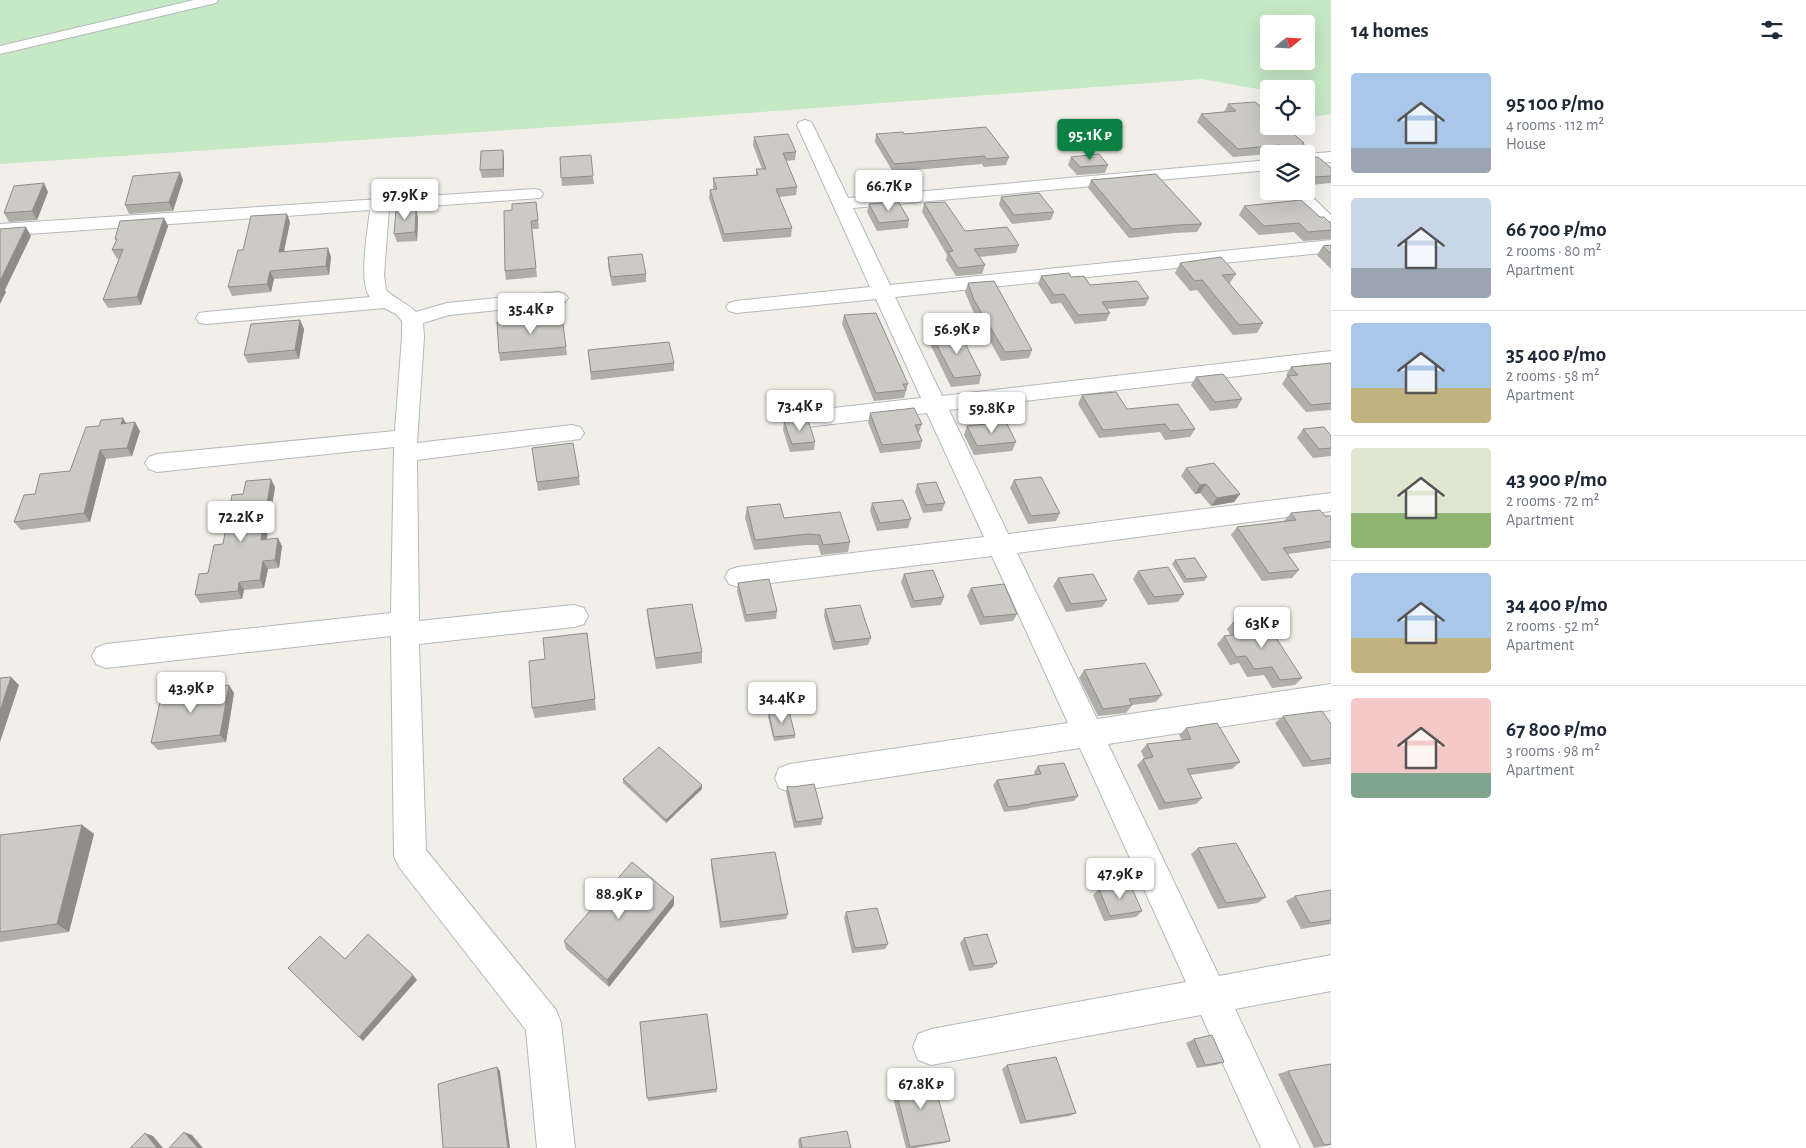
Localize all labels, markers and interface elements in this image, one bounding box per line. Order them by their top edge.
north arrow [1260,15,1315,70]
map controls [1260,15,1315,200]
icon: filters [1758,16,1786,44]
text: 14 homes [1351,20,1429,41]
button: locate [1260,80,1315,135]
icon: home [1391,93,1451,153]
text: 95 100 ₽/mo [1506,93,1604,114]
text: 4 rooms · 112 m² [1506,117,1604,133]
pin: 95.1K ₽ [1044,119,1136,161]
text: 95.1K ₽ [1068,127,1112,143]
text: House [1506,136,1546,152]
button: layers [1260,145,1315,200]
pin: 66.7K ₽ [843,170,935,212]
pin: 97.9K ₽ [359,178,451,221]
text: 66.7K ₽ [866,178,912,194]
text: 97.9K ₽ [382,187,428,203]
icon: home [1391,218,1451,278]
text: 66 700 ₽/mo [1506,219,1607,240]
text: 2 rooms · 80 m² [1506,243,1601,259]
text: Apartment [1506,262,1574,278]
pin: 35.4K ₽ [485,292,577,335]
text: 35.4K ₽ [509,301,553,317]
pin: 56.9K ₽ [911,312,1003,355]
text: 56.9K ₽ [934,321,980,337]
icon: home [1391,343,1451,403]
text: 35 400 ₽/mo [1506,344,1606,365]
text: 2 rooms · 58 m² [1506,368,1600,384]
text: Apartment [1506,387,1574,403]
pin: 73.4K ₽ [754,390,846,432]
pin: 59.8K ₽ [946,392,1038,434]
text: 73.4K ₽ [778,398,822,414]
text: 59.8K ₽ [969,400,1015,416]
icon: home [1391,468,1451,528]
text: 43 900 ₽/mo [1506,469,1607,490]
text: 2 rooms · 72 m² [1506,493,1599,509]
pin: 72.2K ₽ [195,500,287,543]
text: 72.2K ₽ [219,509,263,525]
text: Apartment [1506,512,1574,528]
icon: home [1391,593,1451,653]
text: 34 400 ₽/mo [1506,594,1608,615]
pin: 63K ₽ [1227,606,1297,649]
text: 63K ₽ [1245,615,1279,631]
text: 2 rooms · 52 m² [1506,618,1599,634]
text: Apartment [1506,637,1574,653]
pin: 43.9K ₽ [145,672,237,714]
text: 43.9K ₽ [168,680,214,696]
pin: 34.4K ₽ [736,682,828,724]
text: 34.4K ₽ [759,690,805,706]
icon: home [1391,718,1451,778]
text: 67 800 ₽/mo [1506,719,1607,740]
text: 3 rooms · 98 m² [1506,743,1600,759]
text: Apartment [1506,762,1574,778]
pin: 47.9K ₽ [1074,858,1166,900]
text: 47.9K ₽ [1097,866,1143,882]
pin: 88.9K ₽ [573,878,665,920]
text: 88.9K ₽ [596,886,642,902]
pin: 67.8K ₽ [875,1068,967,1110]
text: 67.8K ₽ [898,1076,944,1092]

